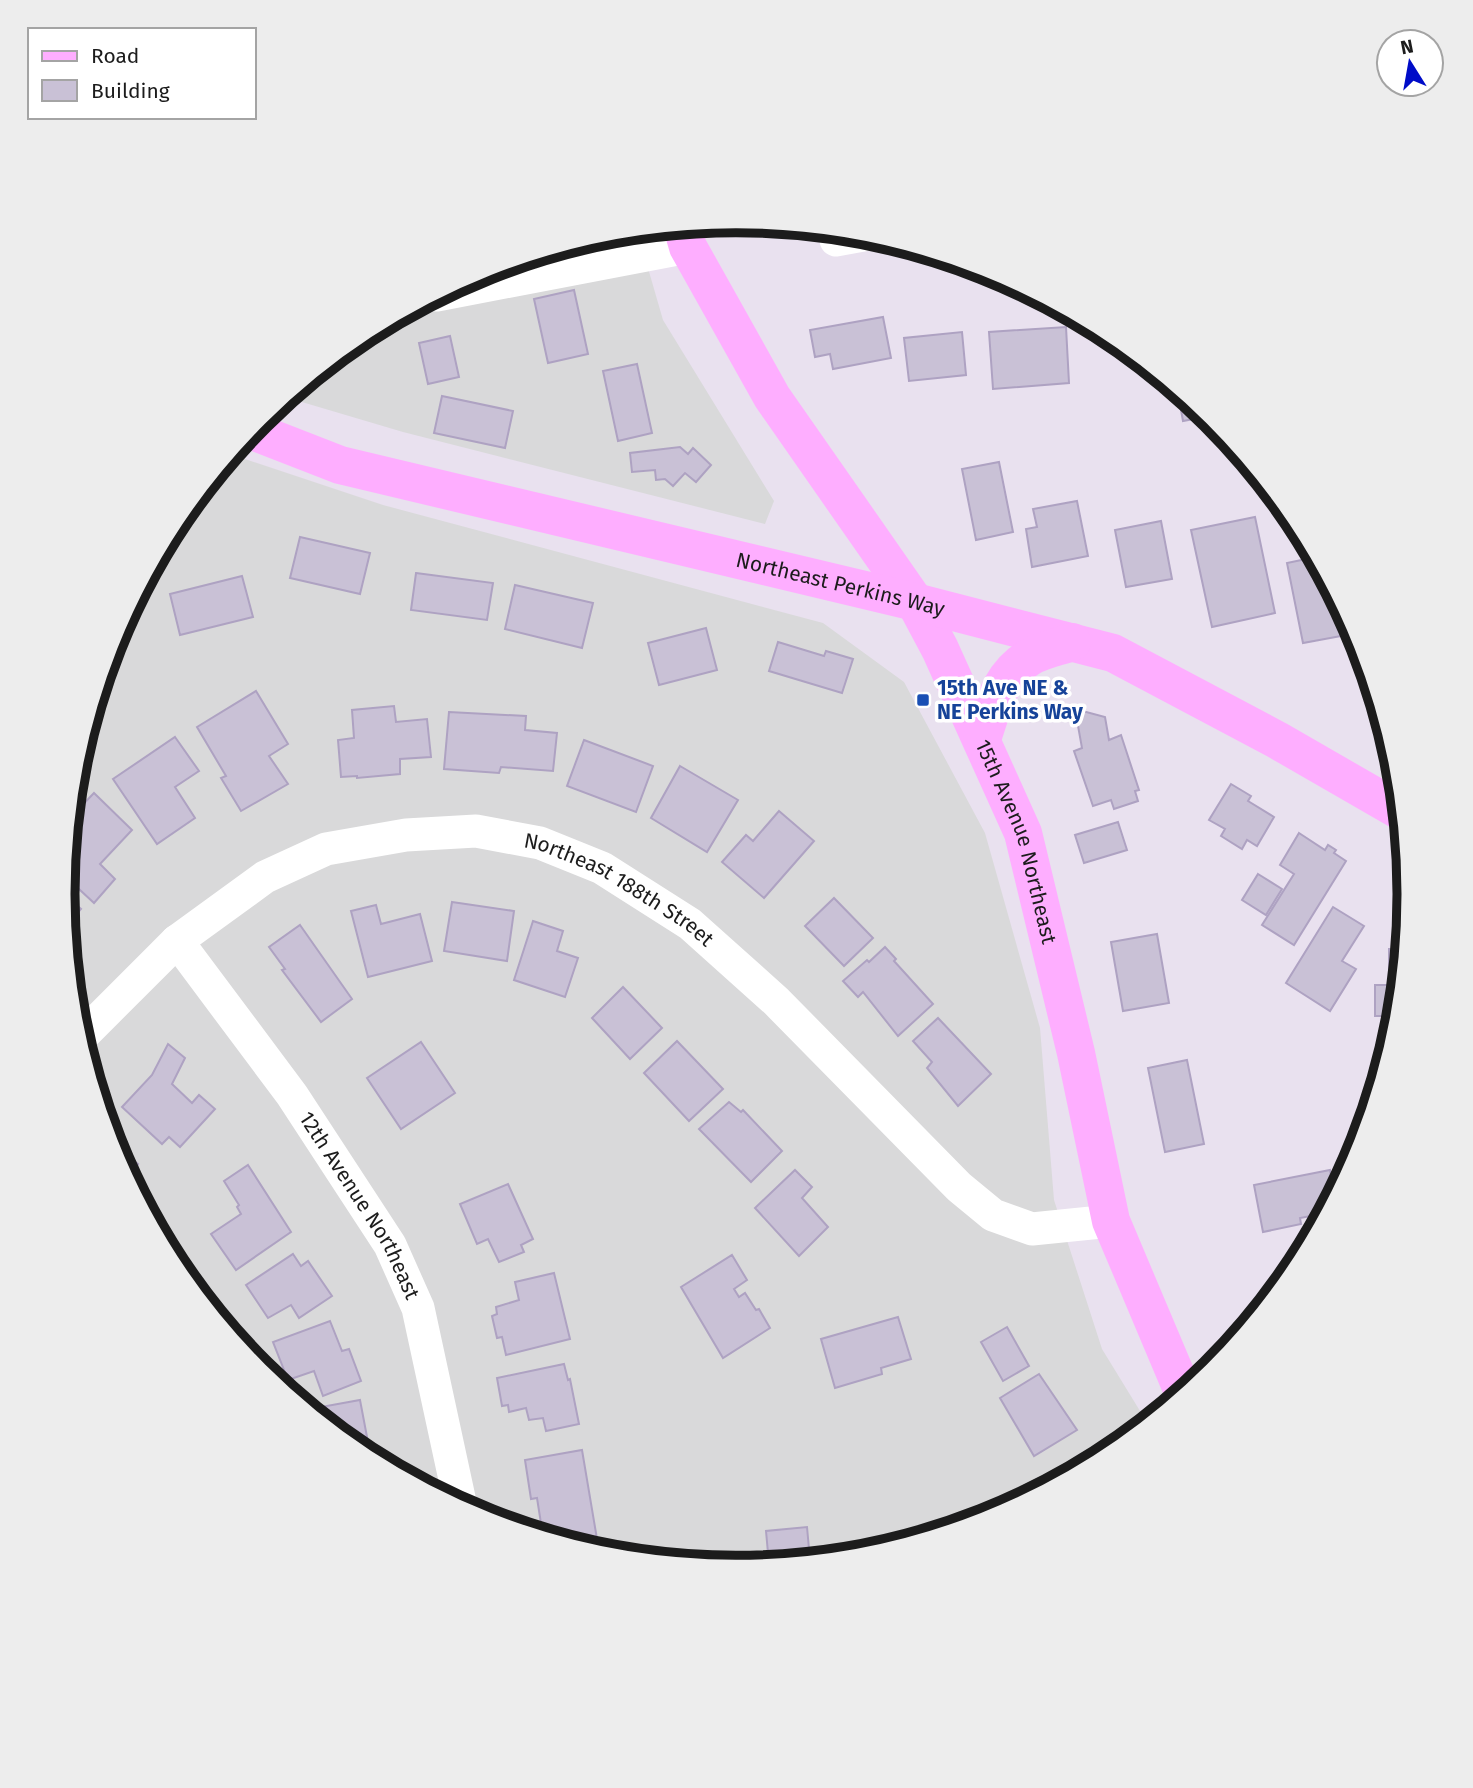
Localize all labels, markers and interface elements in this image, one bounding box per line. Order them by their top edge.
legend [28,28,256,119]
north arrow [1375,28,1445,98]
text: N [1398,34,1415,59]
text: Road [91,43,139,69]
text: Building [91,78,170,104]
street label: Northeast Perkins Way [733,547,948,622]
place label: 15th Ave NE & NE Perkins Way [937,675,1083,725]
marker: 15th Ave NE & NE Perkins Way [915,692,931,708]
street label: 15th Avenue Northeast [970,735,1062,947]
street label: Northeast 188th Street [522,827,720,952]
street label: 12th Avenue Northeast [293,1107,426,1304]

